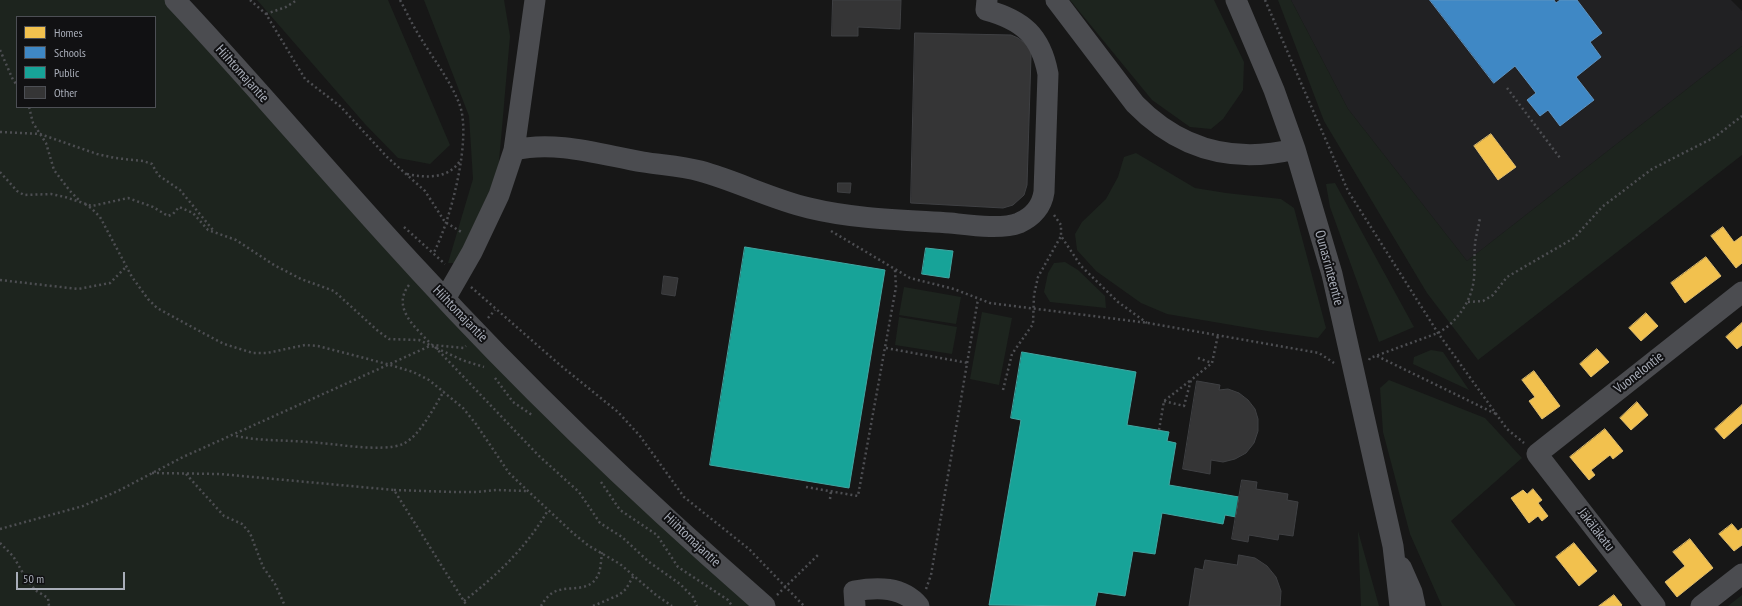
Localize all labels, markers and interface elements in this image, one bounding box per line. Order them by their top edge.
legend [16,16,156,108]
text: Homes [54,25,82,40]
street label: Hiihtomajantie [212,42,272,106]
text: Schools [54,45,86,60]
text: Public [54,65,79,80]
text: Other [54,85,77,100]
street label: Ounasrinteentie [1311,229,1347,307]
street label: Hiihtomajantie [429,282,491,346]
street label: Vuonelontie [1611,349,1667,397]
street label: Jäkäläkatu [1574,505,1618,555]
street label: Hiihtomajantie [660,509,724,571]
scale bar [18,564,127,590]
text: 50 m [23,571,44,586]

